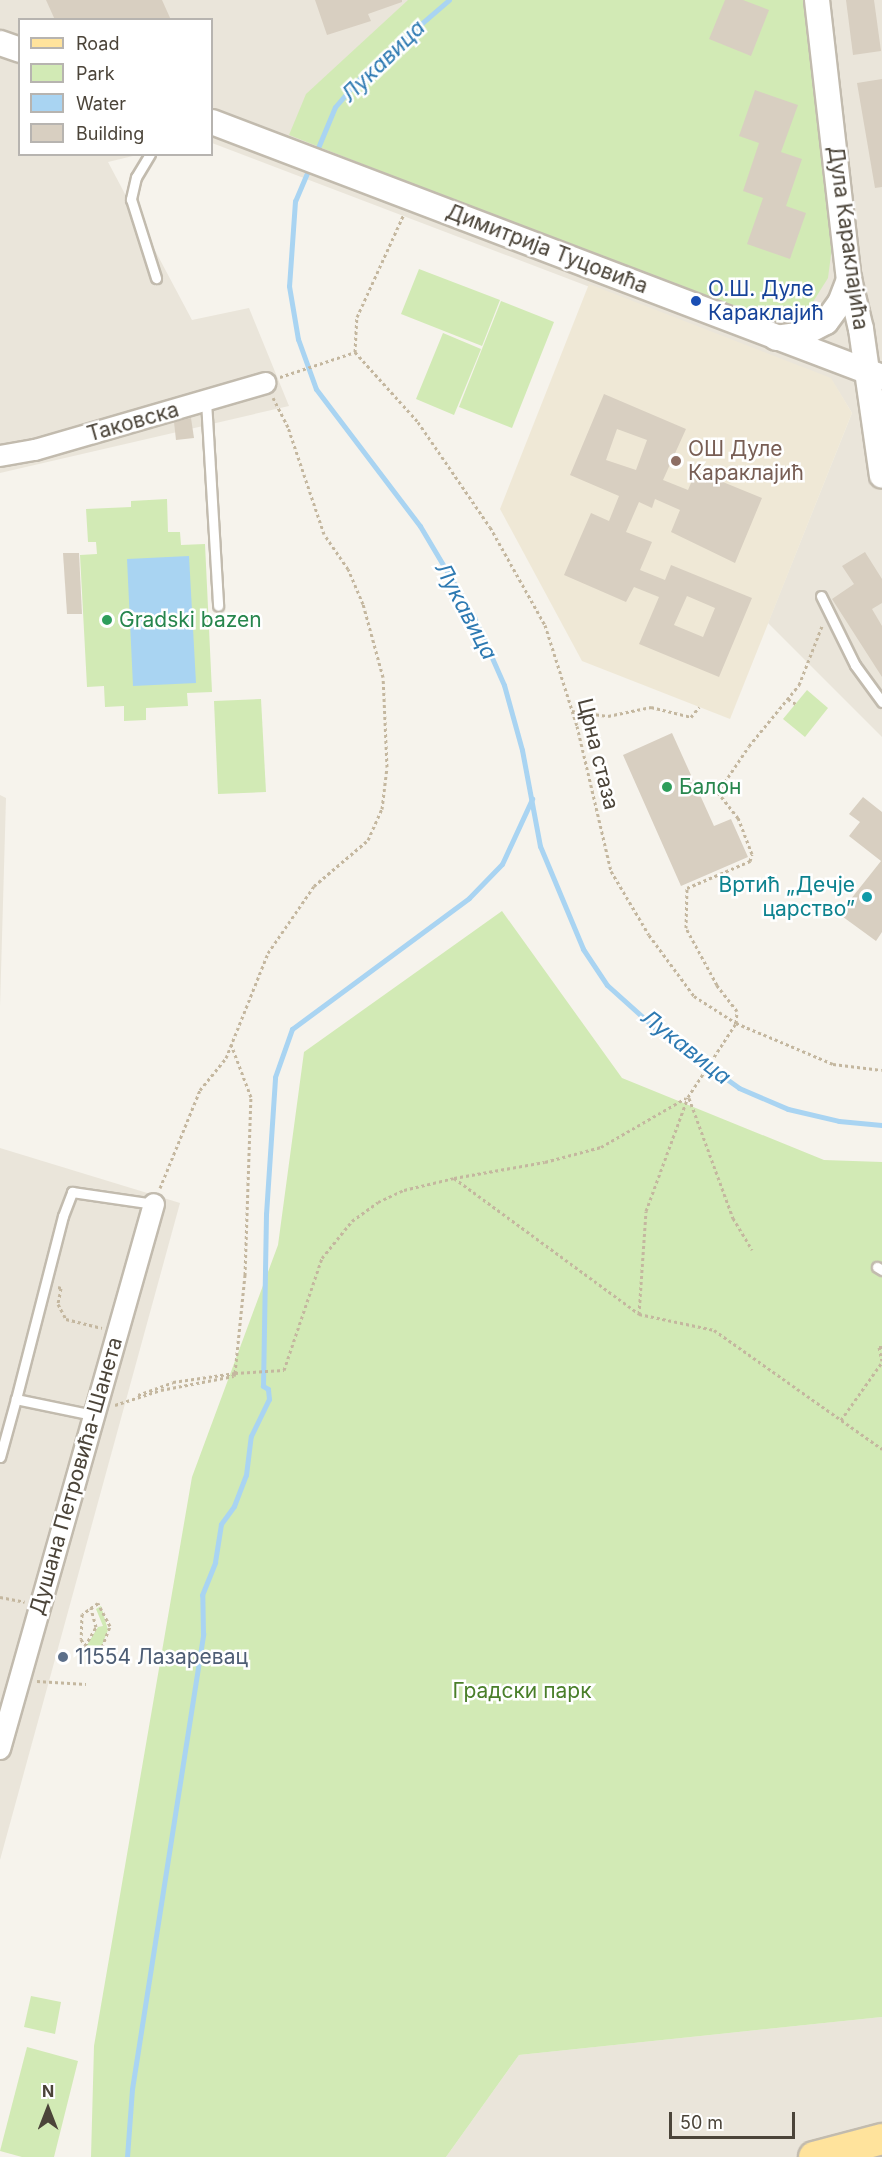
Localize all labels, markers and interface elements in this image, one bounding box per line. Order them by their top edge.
water label: Лукавица [336,15,430,107]
legend [18,18,213,156]
text: Road [76,33,119,54]
text: Park [76,63,115,84]
text: Water [76,93,126,114]
text: Building [76,123,144,144]
street label: Дула Караклајића [823,144,873,332]
street label: Димитрија Туцовића [443,199,651,299]
place label: О.Ш. Дуле Караклајић [708,276,824,326]
marker: О.Ш. Дуле Караклајић [689,294,703,308]
street label: Таковска [84,397,182,447]
place label: ОШ Дуле Караклајић [688,436,804,486]
marker: ОШ Дуле Караклајић [669,454,683,468]
water label: Лукавица [429,558,503,664]
place label: Gradski bazen [119,607,262,633]
marker: Gradski bazen [100,613,114,627]
street label: Црна стаза [572,696,624,812]
place label: Балон [679,774,741,800]
marker: Балон [660,780,674,794]
place label: Вртић „Дечје царство” [719,872,855,922]
marker: Вртић „Дечје царство” [860,890,874,904]
water label: Лукавица [636,1004,736,1090]
street label: Душана Петровића-Шанета [24,1334,128,1618]
place label: 11554 Лазаревац [75,1644,248,1670]
marker: 11554 Лазаревац [56,1650,70,1664]
park label: Градски парк [452,1678,592,1704]
north arrow [18,2079,78,2139]
text: N [42,2081,54,2101]
scale bar [672,2100,798,2138]
text: 50 m [680,2112,723,2133]

